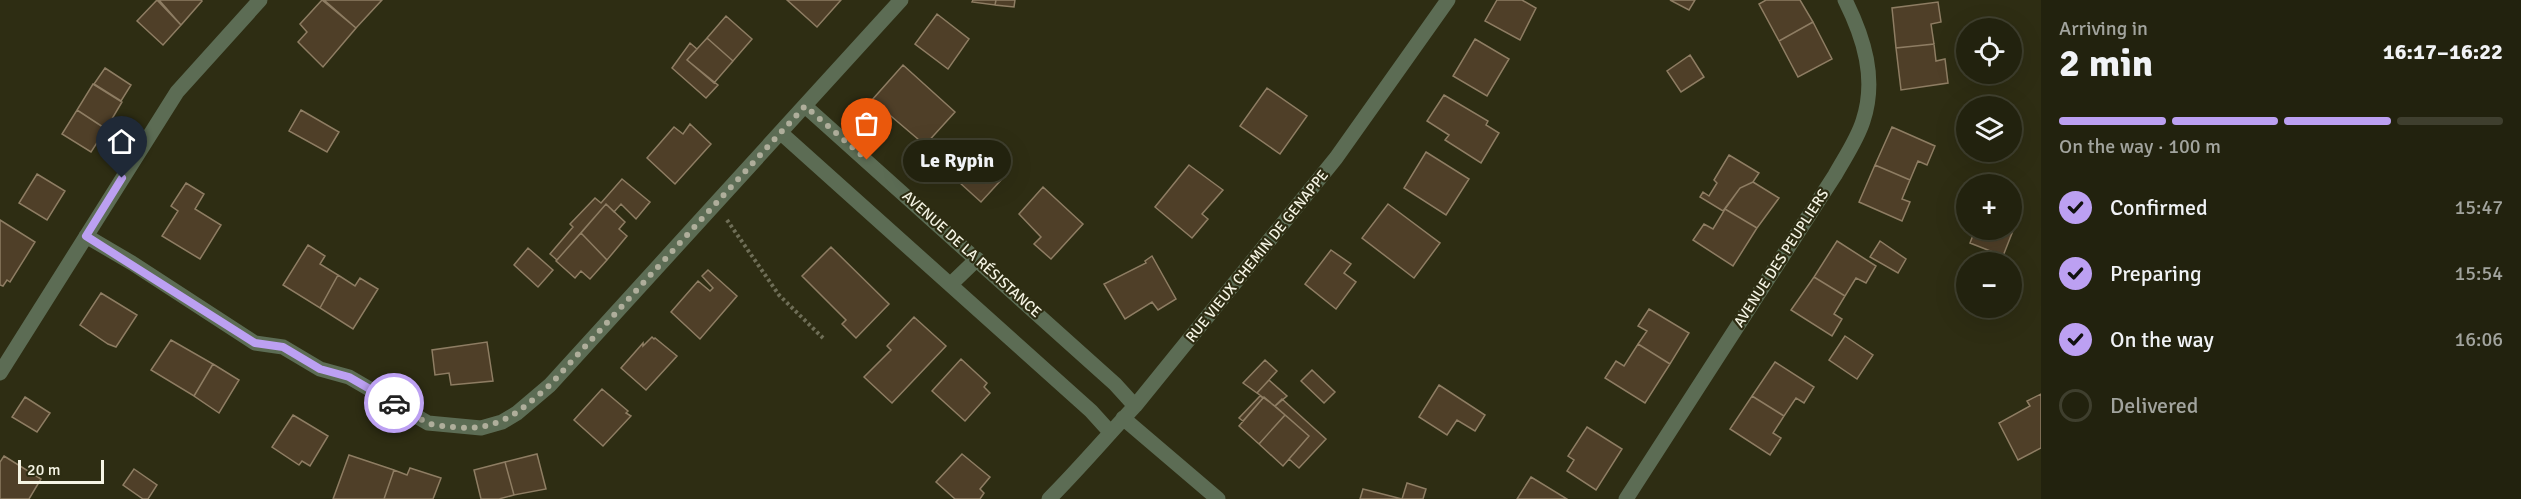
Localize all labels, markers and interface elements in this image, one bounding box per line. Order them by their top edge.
text: Arriving in [2059,16,2148,41]
map controls [1956,18,2022,318]
button: locate [1956,18,2022,84]
text: 16:17–16:22 [2383,38,2503,65]
text: 2 min [2059,39,2153,87]
button: layers [1956,96,2022,162]
pin [841,98,892,160]
icon: bag [850,107,883,140]
pin [96,116,147,178]
icon: home [105,125,138,158]
text: On the way · 100 m [2059,134,2221,159]
callout: Le Rypin [903,139,1011,181]
text: Le Rypin [920,148,994,173]
street label: RUE VIEUX CHEMIN DE GENAPPE [1182,166,1332,346]
button: + [1956,174,2022,240]
street label: AVENUE DE LA RÉSISTANCE [899,186,1046,321]
street label: AVENUE DES PEUPLIERS [1730,186,1832,330]
icon: check [2059,191,2092,224]
text: Confirmed [2110,194,2208,221]
text: 15:47 [2454,195,2503,220]
button: − [1956,252,2022,318]
icon: check [2059,257,2092,290]
text: Preparing [2110,260,2202,287]
text: 15:54 [2454,261,2503,286]
icon: check [2059,323,2092,356]
text: On the way [2110,326,2214,353]
text: 16:06 [2454,327,2503,352]
courier [364,373,424,433]
icon: car [378,387,411,420]
text: Delivered [2110,392,2198,419]
scale bar [18,457,104,484]
text: 20 m [27,460,61,480]

